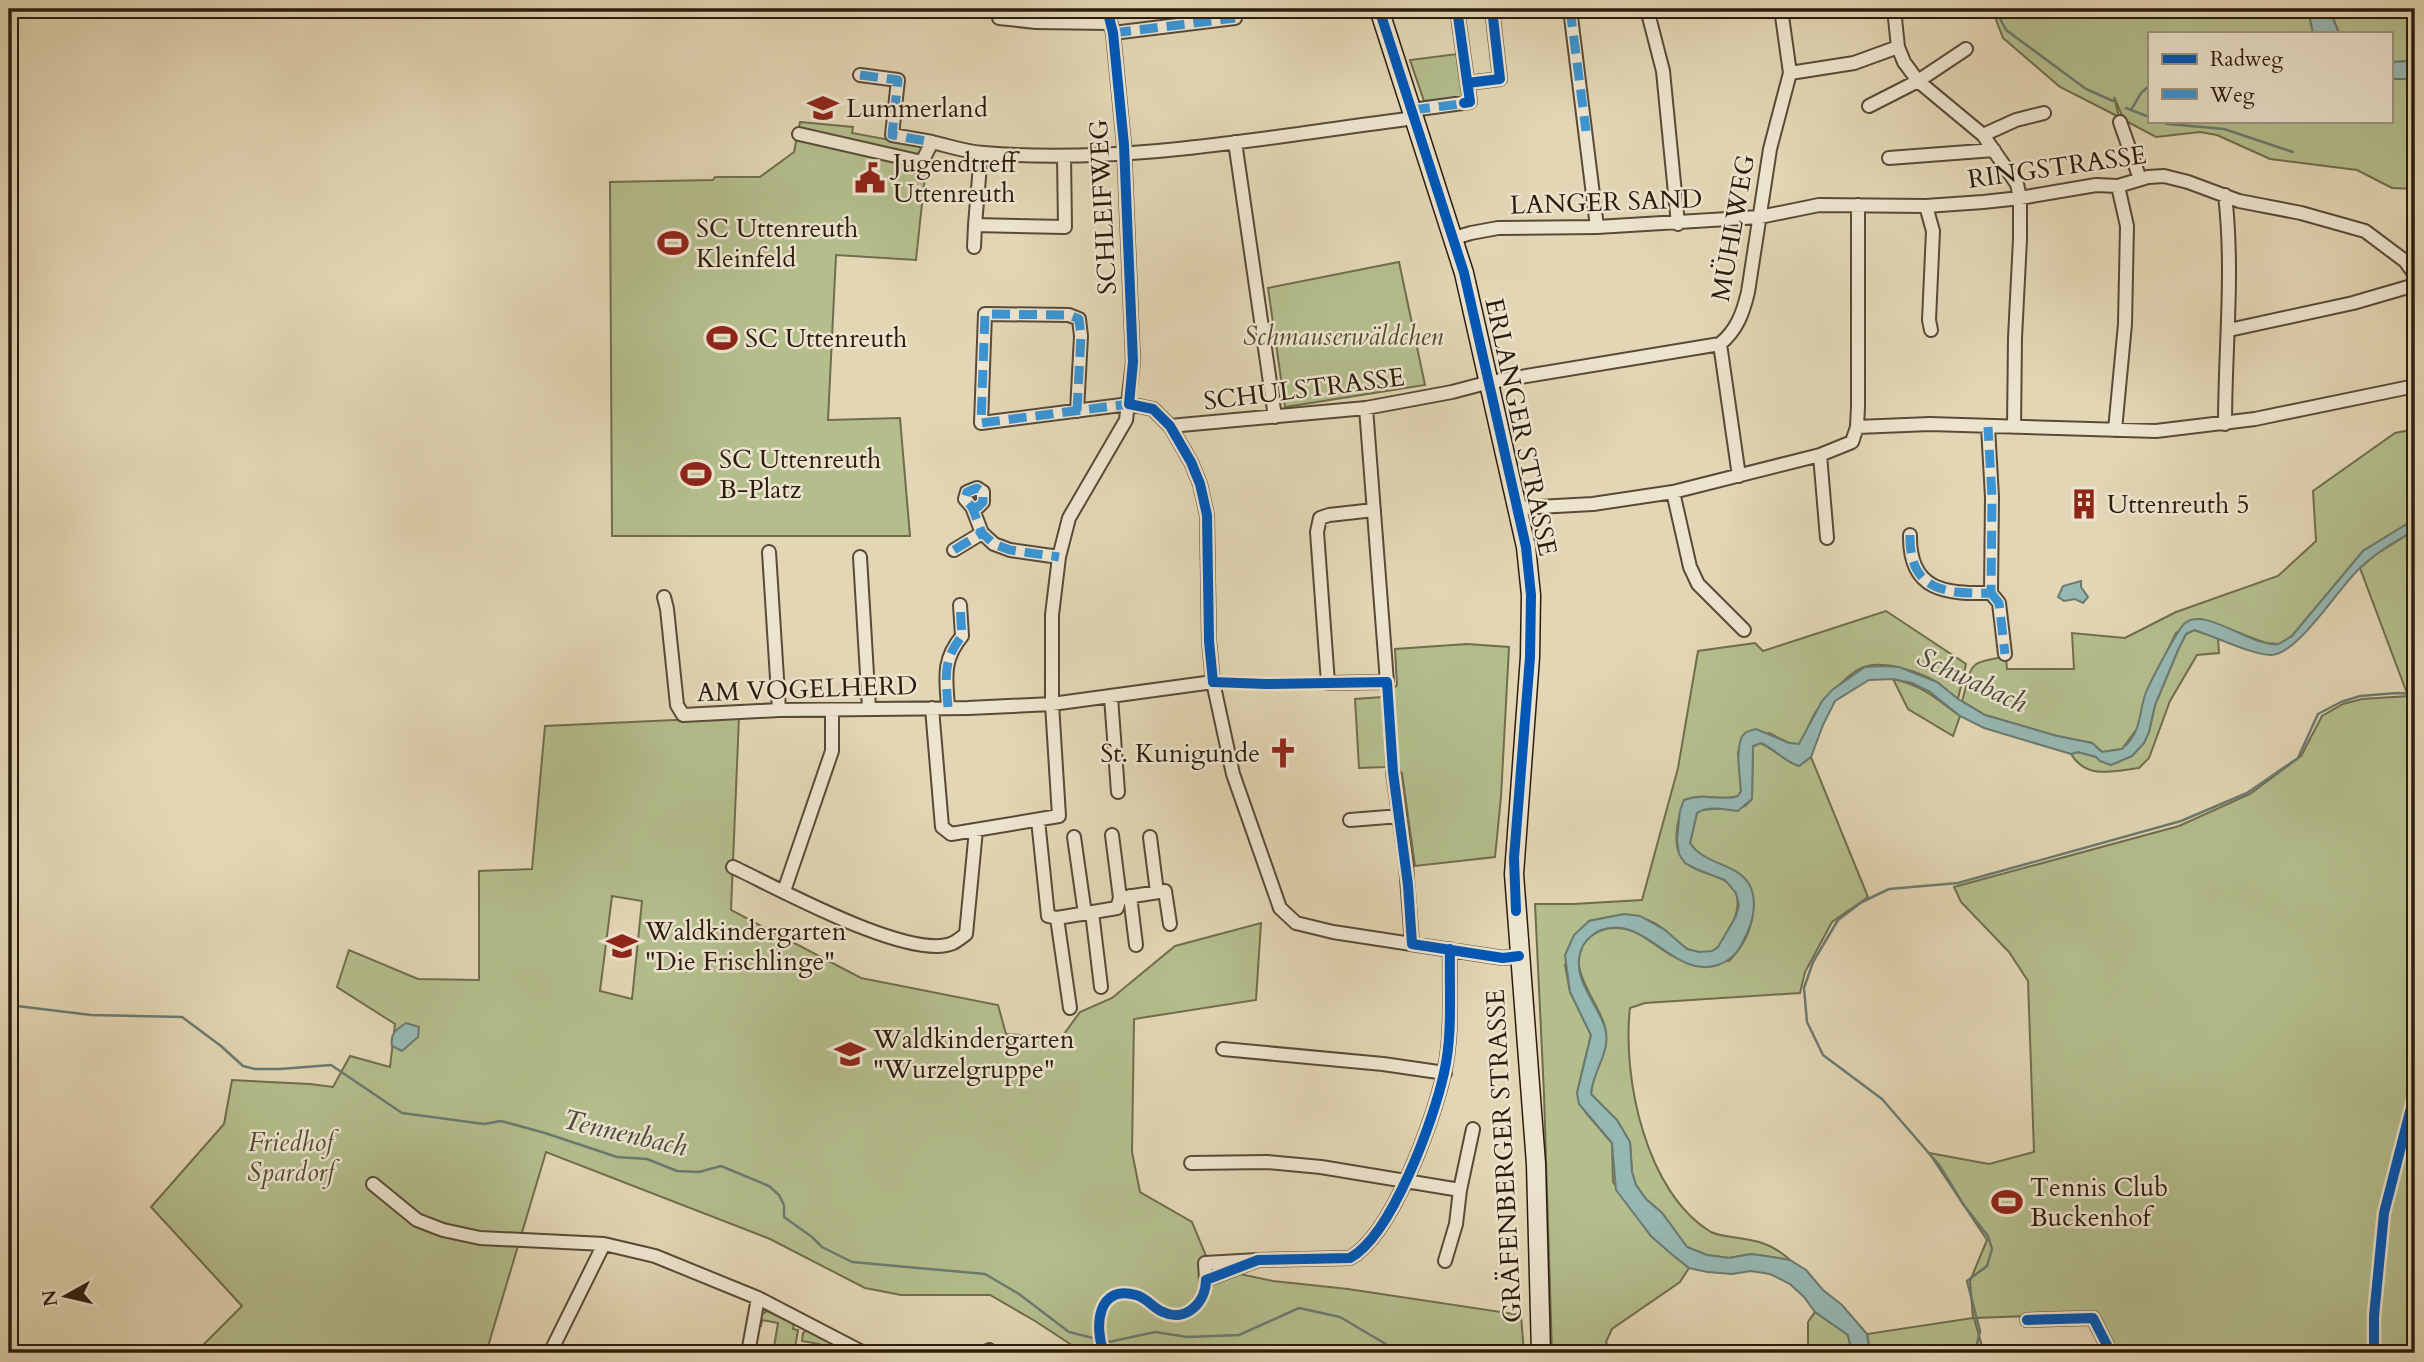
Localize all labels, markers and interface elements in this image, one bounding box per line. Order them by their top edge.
legend [2148,32,2392,122]
text: Radweg [2210,45,2283,74]
text: Weg [2209,81,2255,110]
school or university icon: Lummerland [806,91,840,125]
place label: Lummerland [846,91,988,126]
street label: SCHLEIFWEG [1081,118,1125,296]
street label: RINGSTRASSE [1965,137,2149,197]
place label: Jugendtreff Uttenreuth [889,146,1021,211]
street label: MÜHLWEG [1703,152,1763,304]
public building icon: Jugendtreff Uttenreuth [853,161,887,195]
street label: LANGER SAND [1509,181,1703,223]
place label: SC Uttenreuth Kleinfeld [696,211,858,276]
sports icon: SC Uttenreuth Kleinfeld [656,226,690,260]
street label: ERLANGER STRASSE [1477,295,1565,559]
park label: Schmauserwäldchen [1243,319,1443,354]
sports icon: SC Uttenreuth [705,321,739,355]
place label: SC Uttenreuth [745,321,907,356]
street label: SCHULSTRASSE [1201,359,1407,419]
place label: SC Uttenreuth B-Platz [719,442,881,507]
sports icon: SC Uttenreuth B-Platz [679,457,713,491]
building icon: Uttenreuth 5 [2067,487,2101,521]
place label: Uttenreuth 5 [2107,487,2250,522]
water label: Schwabach [1911,638,2034,722]
street label: AM VOGELHERD [696,668,918,710]
place label: St. Kunigunde [1100,736,1260,771]
church icon: St. Kunigunde [1266,736,1300,770]
place label: Waldkindergarten "Die Frischlinge" [644,914,847,979]
school or university icon: Waldkindergarten "Die Frischlinge" [605,929,639,963]
street label: GRÄFENBERGER STRASSE [1478,988,1530,1324]
place label: Waldkindergarten "Wurzelgruppe" [872,1022,1075,1087]
school or university icon: Waldkindergarten "Wurzelgruppe" [833,1037,867,1071]
water label: Tennenbach [559,1100,691,1166]
park label: Friedhof Spardorf [247,1125,340,1190]
place label: Tennis Club Buckenhof [2030,1170,2168,1235]
sports icon: Tennis Club Buckenhof [1990,1185,2024,1219]
north arrow [32,1260,102,1330]
text: N [36,1288,64,1308]

